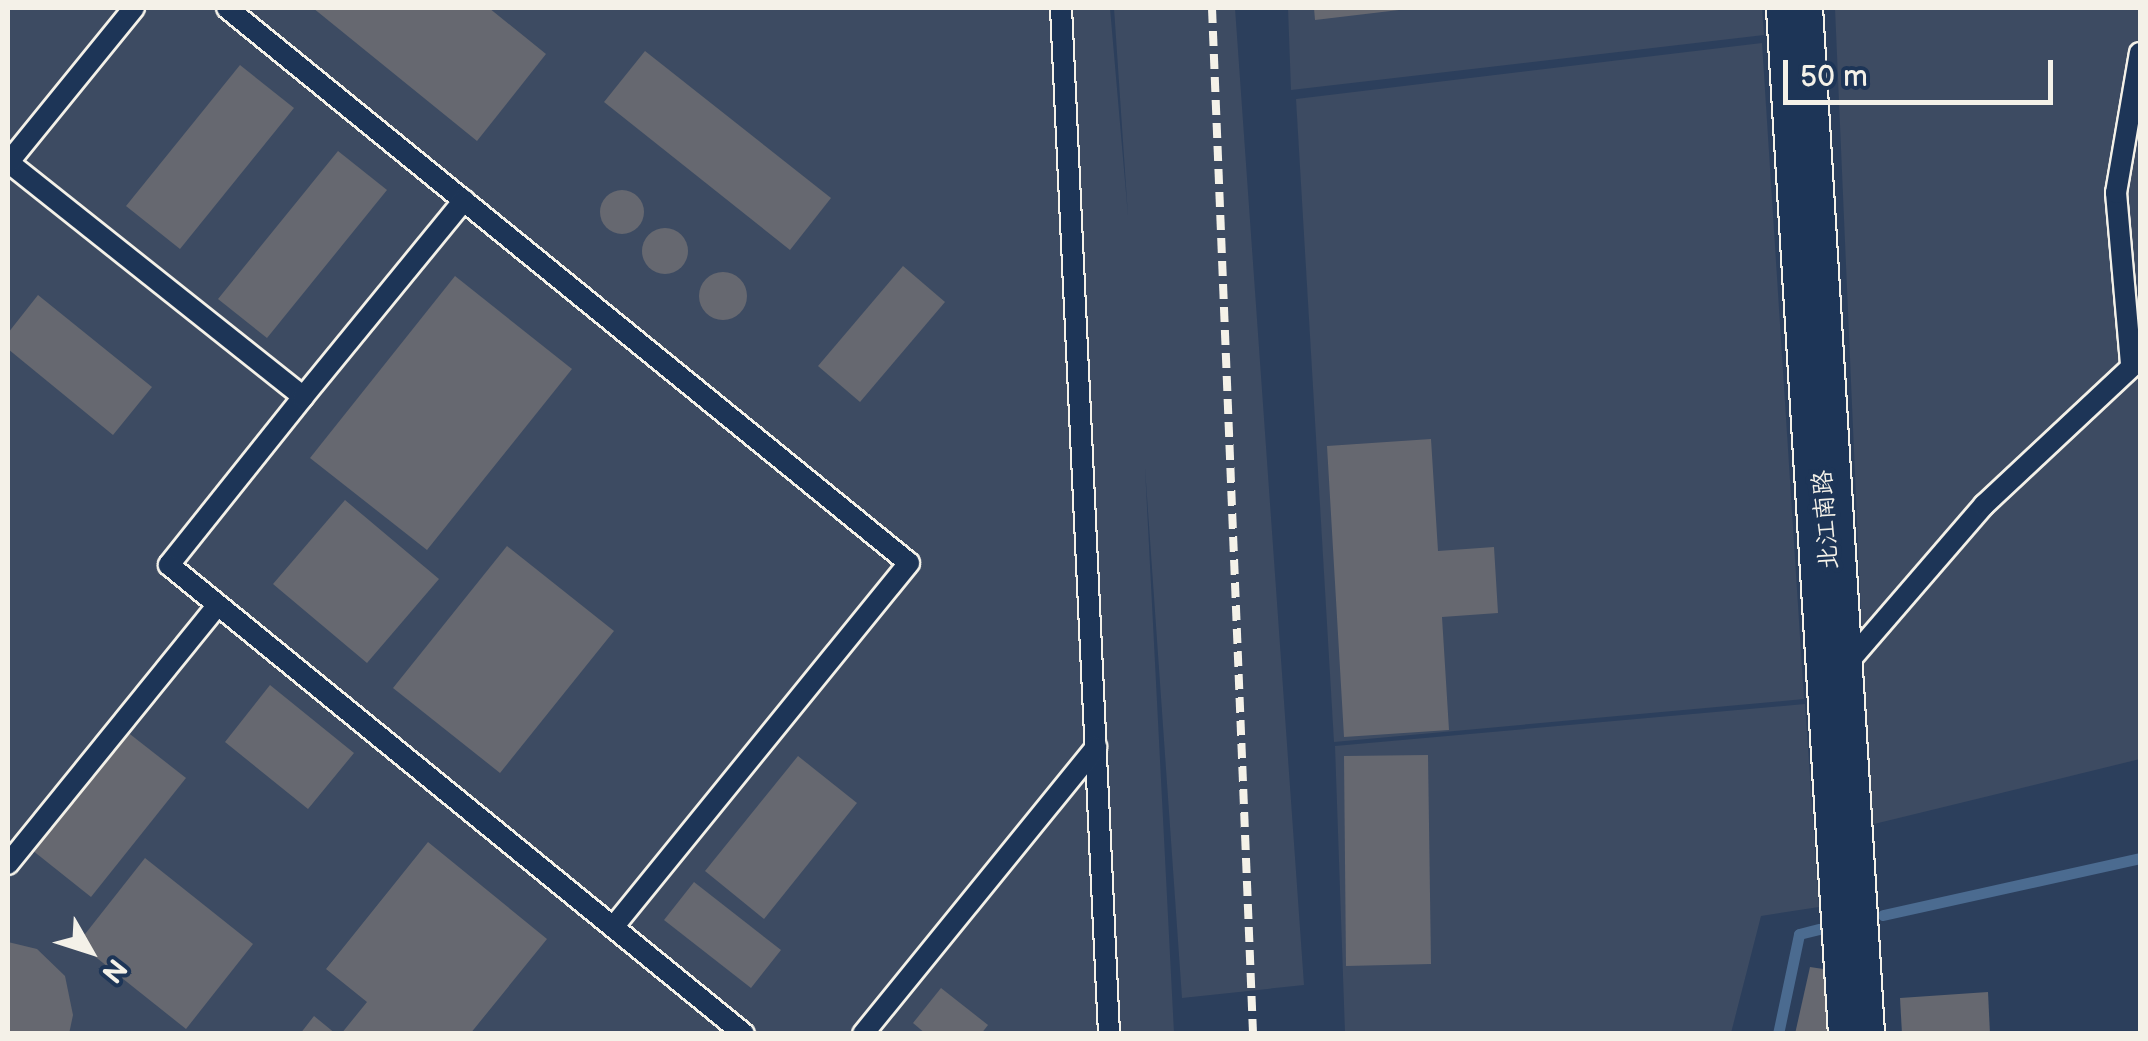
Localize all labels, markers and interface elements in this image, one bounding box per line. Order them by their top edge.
scale bar [1788,40,2058,102]
text: 50 m [1800,59,1868,95]
street label: 北江南路 [1809,469,1845,571]
north arrow [40,901,140,1001]
text: N [94,952,133,989]

